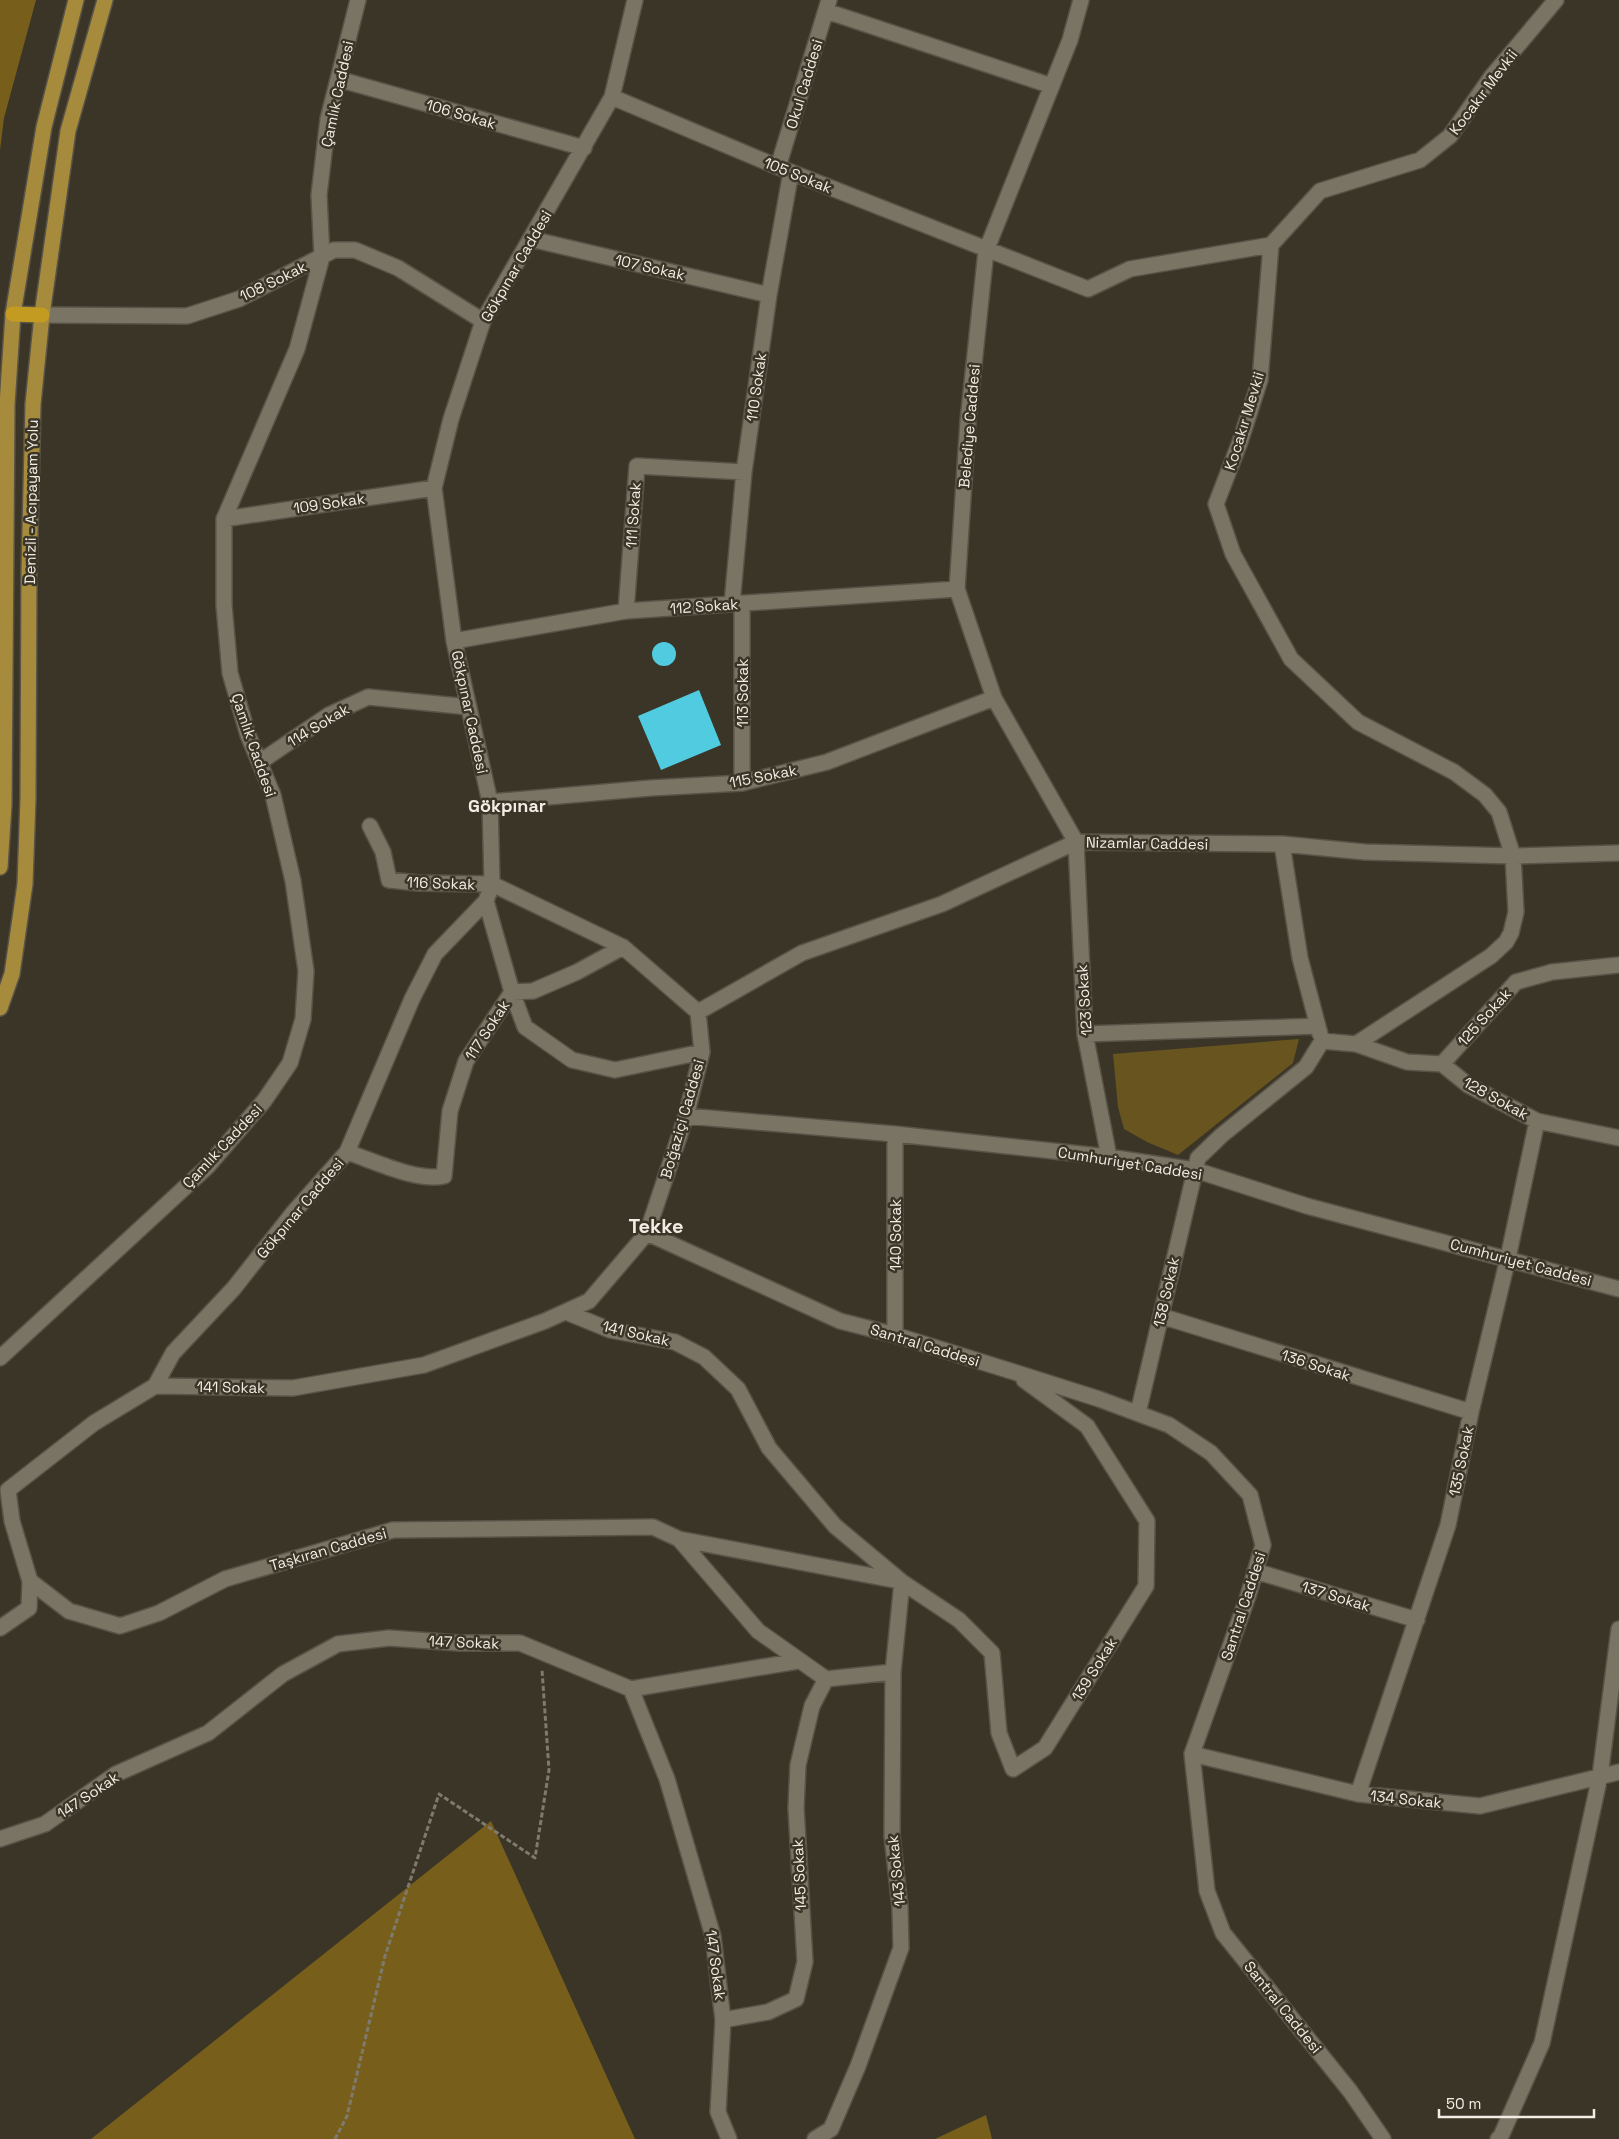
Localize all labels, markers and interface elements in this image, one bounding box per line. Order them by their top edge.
street label: Okul Caddesi [781,37,827,131]
street label: Çamlık Caddesi [316,39,358,149]
street label: Kocakır Mevkii [1445,46,1521,138]
street label: 106 Sokak [424,95,498,133]
street label: 105 Sokak [761,153,835,197]
street label: Gökpınar Caddesi [476,207,556,325]
street label: 107 Sokak [613,250,687,284]
street label: 108 Sokak [236,257,310,305]
street label: 110 Sokak [742,351,770,423]
street label: Belediye Caddesi [954,363,984,489]
street label: Kocakır Mevkii [1220,369,1268,473]
street label: Denizli - Acıpayam Yolu [20,419,42,585]
street label: 111 Sokak [621,482,645,548]
street label: 109 Sokak [292,489,366,517]
street label: 112 Sokak [669,594,739,618]
street label: Gökpınar Caddesi [448,649,492,775]
street label: 113 Sokak [733,659,752,727]
street label: Çamlık Caddesi [227,691,281,799]
street label: 114 Sokak [284,699,352,751]
street label: 115 Sokak [728,760,798,792]
district label: Gökpınar [468,794,546,817]
street label: Nizamlar Caddesi [1086,832,1208,854]
street label: 116 Sokak [406,872,476,894]
street label: 123 Sokak [1072,964,1096,1036]
street label: 125 Sokak [1453,984,1515,1050]
street label: 117 Sokak [461,996,513,1064]
street label: Boğaziçi Caddesi [656,1057,708,1181]
street label: 128 Sokak [1460,1072,1532,1124]
street label: Çamlık Caddesi [178,1100,266,1192]
street label: Cumhuriyet Caddesi [1057,1142,1203,1184]
street label: Gökpınar Caddesi [252,1154,348,1262]
street label: 140 Sokak [886,1199,905,1271]
district label: Tekke [629,1213,683,1239]
street label: Cumhuriyet Caddesi [1448,1234,1594,1290]
street label: 138 Sokak [1149,1255,1183,1329]
street label: 141 Sokak [601,1316,671,1350]
street label: Santral Caddesi [868,1319,982,1371]
street label: 136 Sokak [1279,1345,1353,1385]
street label: 141 Sokak [197,1377,265,1397]
street label: 135 Sokak [1444,1424,1478,1498]
street label: Taşkıran Caddesi [267,1523,389,1575]
street label: Santral Caddesi [1216,1549,1270,1663]
street label: 137 Sokak [1299,1577,1373,1615]
street label: 147 Sokak [428,1631,500,1653]
street label: 139 Sokak [1067,1634,1121,1704]
street label: 147 Sokak [53,1767,123,1823]
street label: 134 Sokak [1369,1786,1443,1812]
street label: 143 Sokak [883,1834,909,1908]
street label: 145 Sokak [788,1839,810,1911]
street label: 147 Sokak [702,1929,730,2001]
street label: Santral Caddesi [1240,1957,1326,2057]
scale bar [1439,2086,1594,2118]
text: 50 m [1446,2094,1481,2113]

